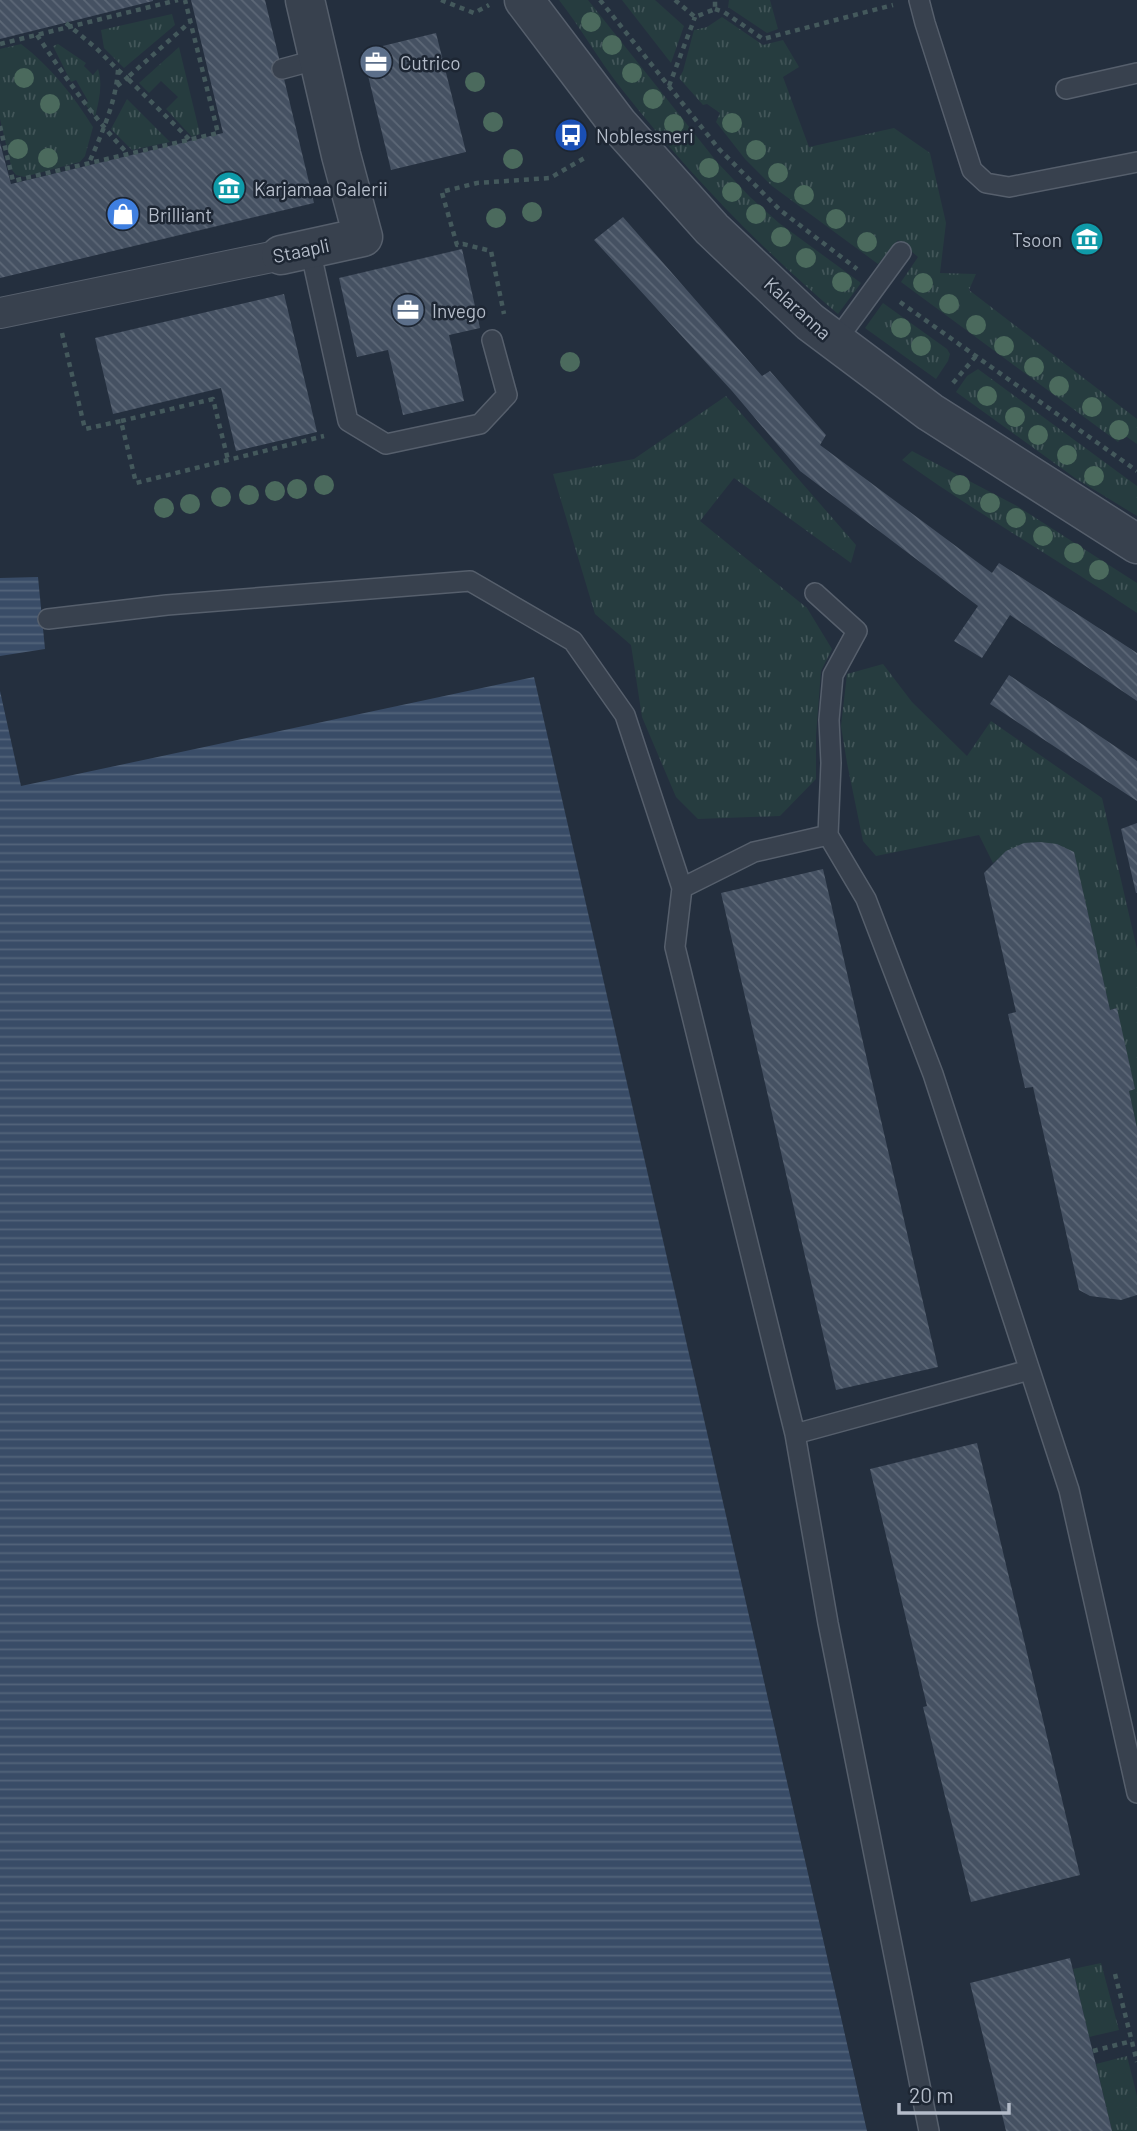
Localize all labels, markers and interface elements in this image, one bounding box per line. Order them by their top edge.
office icon: Cutrico [357,43,395,81]
place label: Cutrico [400,51,461,74]
bus stop icon: Noblessneri [552,116,590,154]
place label: Noblessneri [596,124,694,147]
museum icon: Karjamaa Galerii [210,169,248,207]
place label: Karjamaa Galerii [254,177,388,200]
shop icon: Brilliant [104,195,142,233]
place label: Brilliant [148,203,212,226]
museum icon: Tsoon [1068,220,1106,258]
place label: Tsoon [1012,228,1062,251]
street label: Staapli [271,233,331,267]
street label: Kalaranna [760,272,836,344]
office icon: Invego [389,291,427,329]
place label: Invego [432,299,486,322]
scale bar [899,2072,1009,2116]
text: 20 m [909,2082,954,2107]

